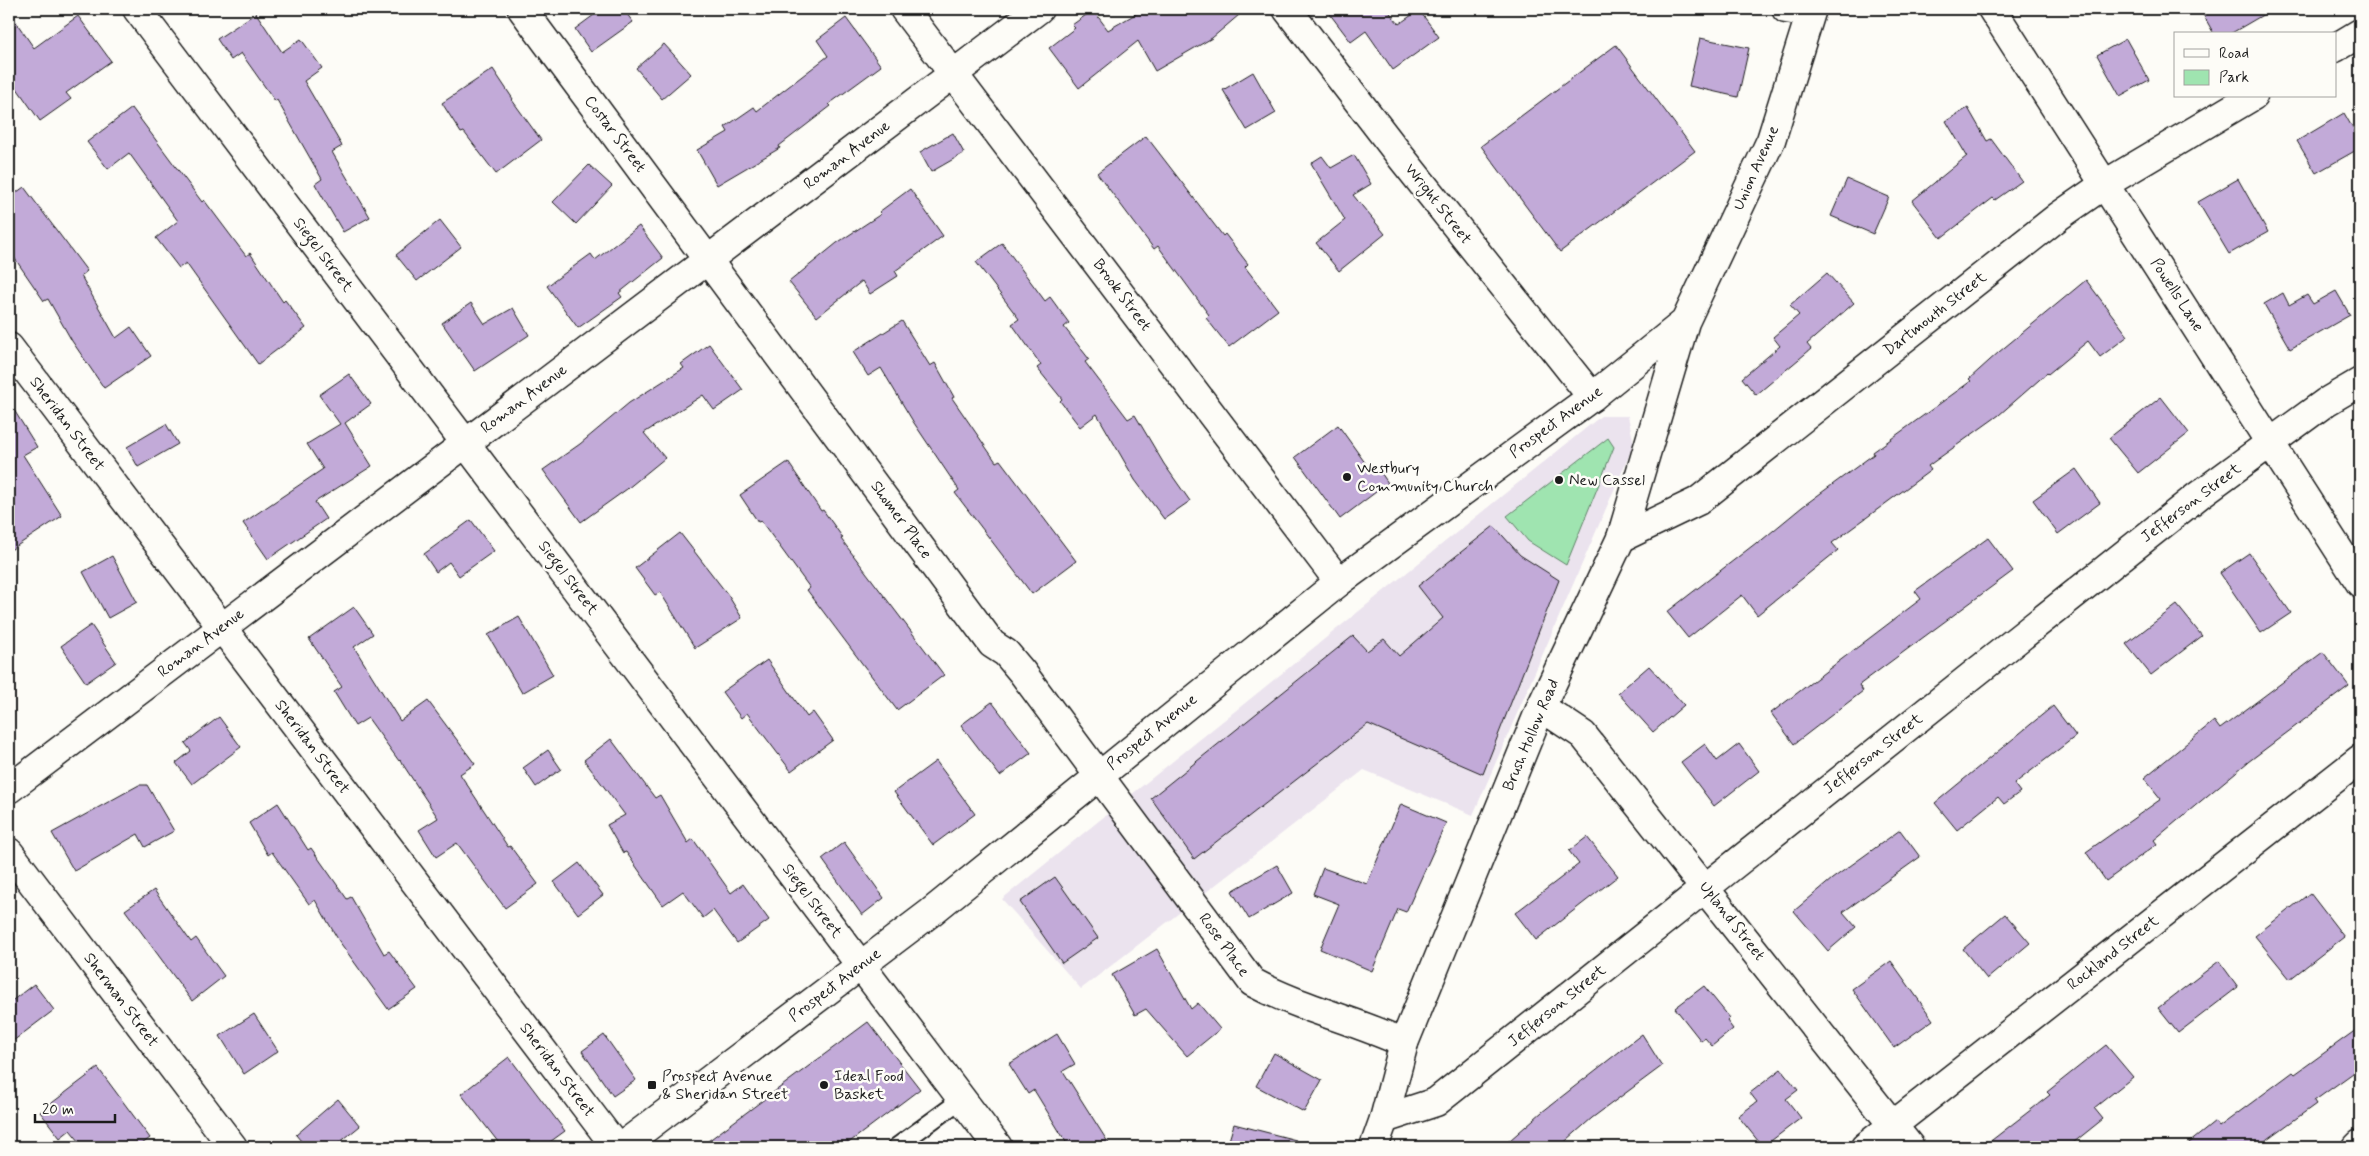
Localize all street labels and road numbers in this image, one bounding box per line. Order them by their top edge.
street label: Costar Street [579,91,651,177]
street label: Roman Avenue [799,115,895,195]
street label: Union Avenue [1728,122,1784,214]
street label: Wright Street [1399,159,1477,250]
street label: Siegel Street [287,214,358,298]
street label: Powells Lane [2145,254,2209,336]
street label: Brook Street [1088,255,1156,335]
street label: Dartmouth Street [1879,267,1991,361]
street label: Roman Avenue [476,359,572,439]
street label: Sheridan Street [25,373,110,476]
street label: Prospect Avenue [1505,381,1607,463]
street label: Jefferson Street [2137,458,2246,548]
street label: Shomer Place [866,477,936,563]
street label: Siegel Street [532,537,603,621]
street label: Roman Avenue [153,603,249,683]
street label: Brush Hollow Road [1498,676,1564,794]
street label: Prospect Avenue [1102,689,1202,775]
street label: Sheridan Street [270,696,355,799]
street label: Jefferson Street [1819,708,1927,799]
street label: Siegel Street [776,860,847,944]
street label: Upland Street [1694,877,1770,965]
street label: Rose Place [1194,909,1254,981]
street label: Rockland Street [2063,910,2164,995]
street label: Prospect Avenue [785,943,886,1027]
street label: Sherman Street [79,949,164,1052]
street label: Jefferson Street [1504,960,1611,1052]
street label: Sheridan Street [515,1019,600,1122]

